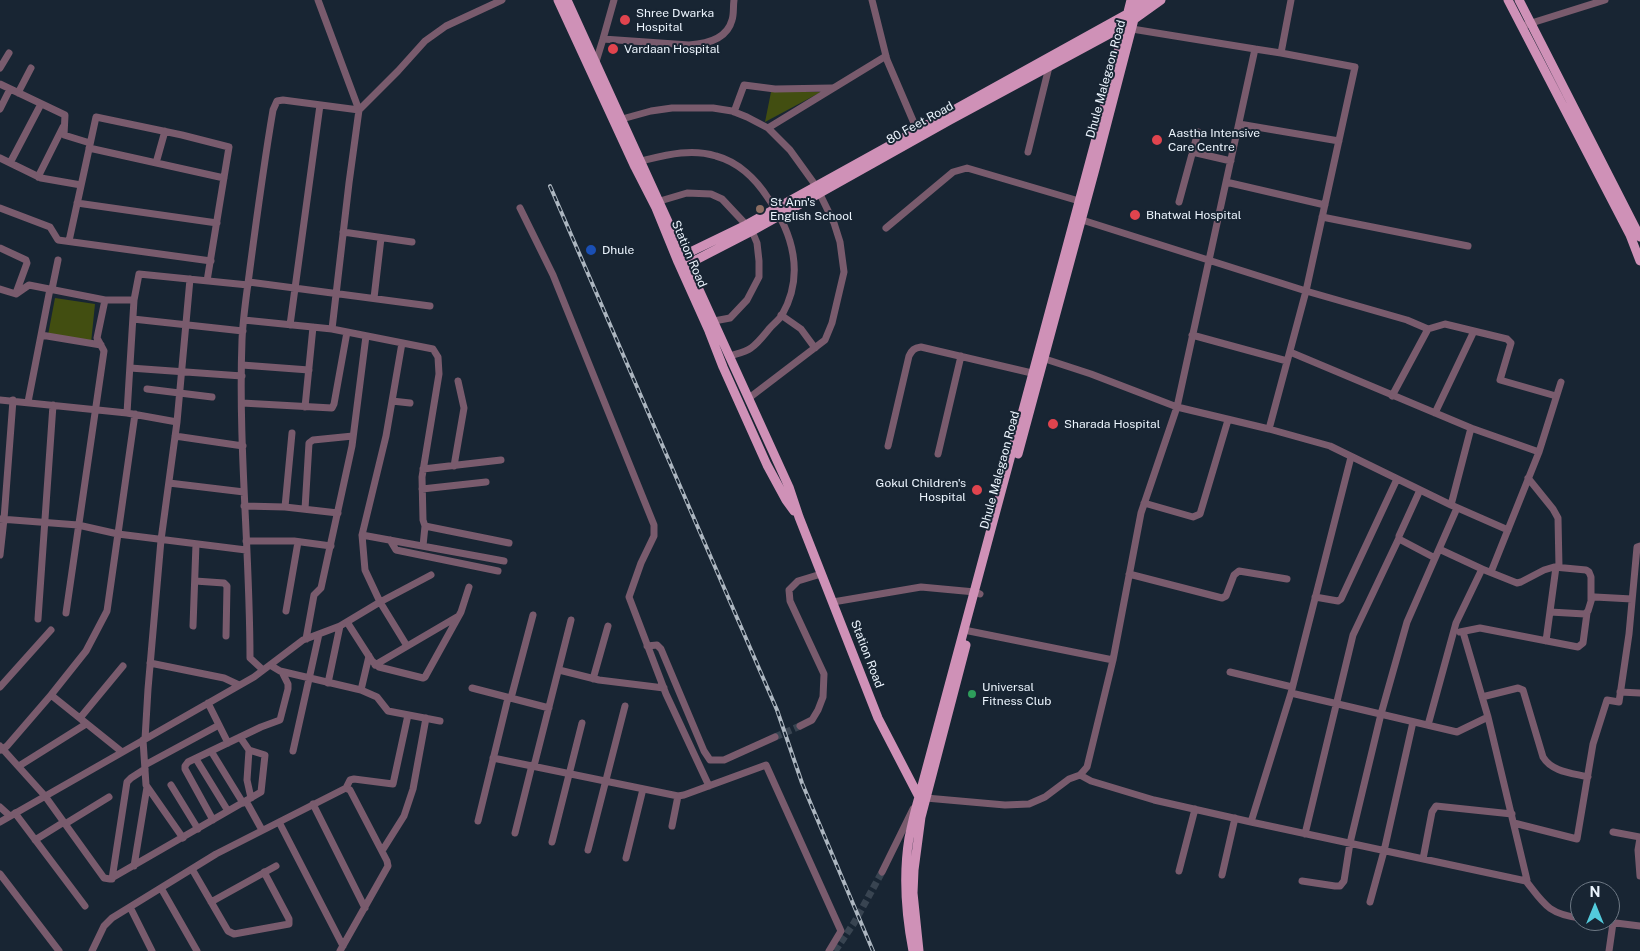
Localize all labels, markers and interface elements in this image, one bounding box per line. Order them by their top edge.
place label: Shree Dwarka Hospital [636,6,714,34]
marker: Shree Dwarka Hospital [618,13,632,27]
street label: Dhule Malegaon Road [1083,18,1129,140]
marker: Vardaan Hospital [606,42,620,56]
place label: Vardaan Hospital [624,42,720,56]
street label: 80 Feet Road [884,99,956,147]
place label: Aastha Intensive Care Centre [1168,126,1260,154]
marker: Aastha Intensive Care Centre [1150,133,1164,147]
place label: St Ann's English School [770,195,853,223]
marker: St Ann's English School [754,203,766,215]
marker: Bhatwal Hospital [1128,208,1142,222]
place label: Bhatwal Hospital [1146,208,1241,222]
street label: Station Road [668,218,710,290]
marker: Dhule [584,243,598,257]
place label: Dhule [602,243,634,257]
street label: Dhule Malegaon Road [977,409,1023,531]
marker: Sharada Hospital [1046,417,1060,431]
place label: Sharada Hospital [1064,417,1160,431]
place label: Gokul Children's Hospital [876,476,966,504]
marker: Gokul Children's Hospital [970,483,984,497]
street label: Station Road [847,618,887,690]
place label: Universal Fitness Club [982,680,1051,708]
marker: Universal Fitness Club [966,688,978,700]
north arrow [1570,881,1620,931]
text: N [1590,884,1600,900]

